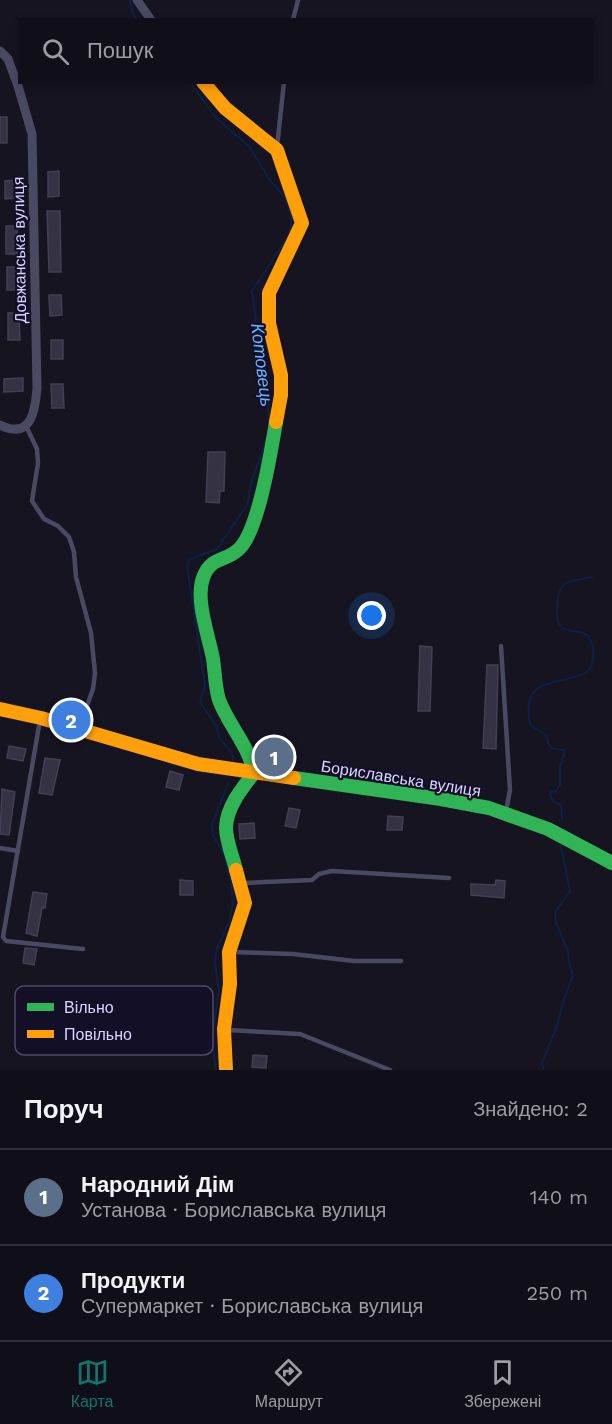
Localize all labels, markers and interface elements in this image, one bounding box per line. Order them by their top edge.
search box [18,18,594,84]
icon: search [39,35,72,68]
text: Пошук [87,38,153,63]
street label: Довжанська вулиця [9,177,30,323]
water label: Котовець [247,322,278,408]
your location [357,601,386,630]
pin: 2 [52,698,90,742]
pin: 1 [254,734,294,780]
street label: Бориславська вулиця [320,756,482,801]
legend [15,986,213,1055]
text: Вільно [64,998,114,1017]
text: Повільно [64,1025,132,1044]
text: Поруч [24,1094,104,1124]
text: Знайдено: 2 [473,1097,588,1121]
text: Народний Дім [81,1172,234,1197]
text: 1 [39,1185,48,1209]
text: 140 m [530,1185,588,1209]
text: Установа · Бориславська вулиця [81,1198,386,1222]
text: Продукти [81,1268,185,1293]
text: 2 [38,1281,49,1305]
text: 250 m [526,1281,588,1305]
text: Супермаркет · Бориславська вулиця [81,1294,423,1318]
tab: Карта [71,1356,113,1411]
tab: Маршрут [255,1356,323,1411]
tab: Збережені [464,1356,541,1411]

